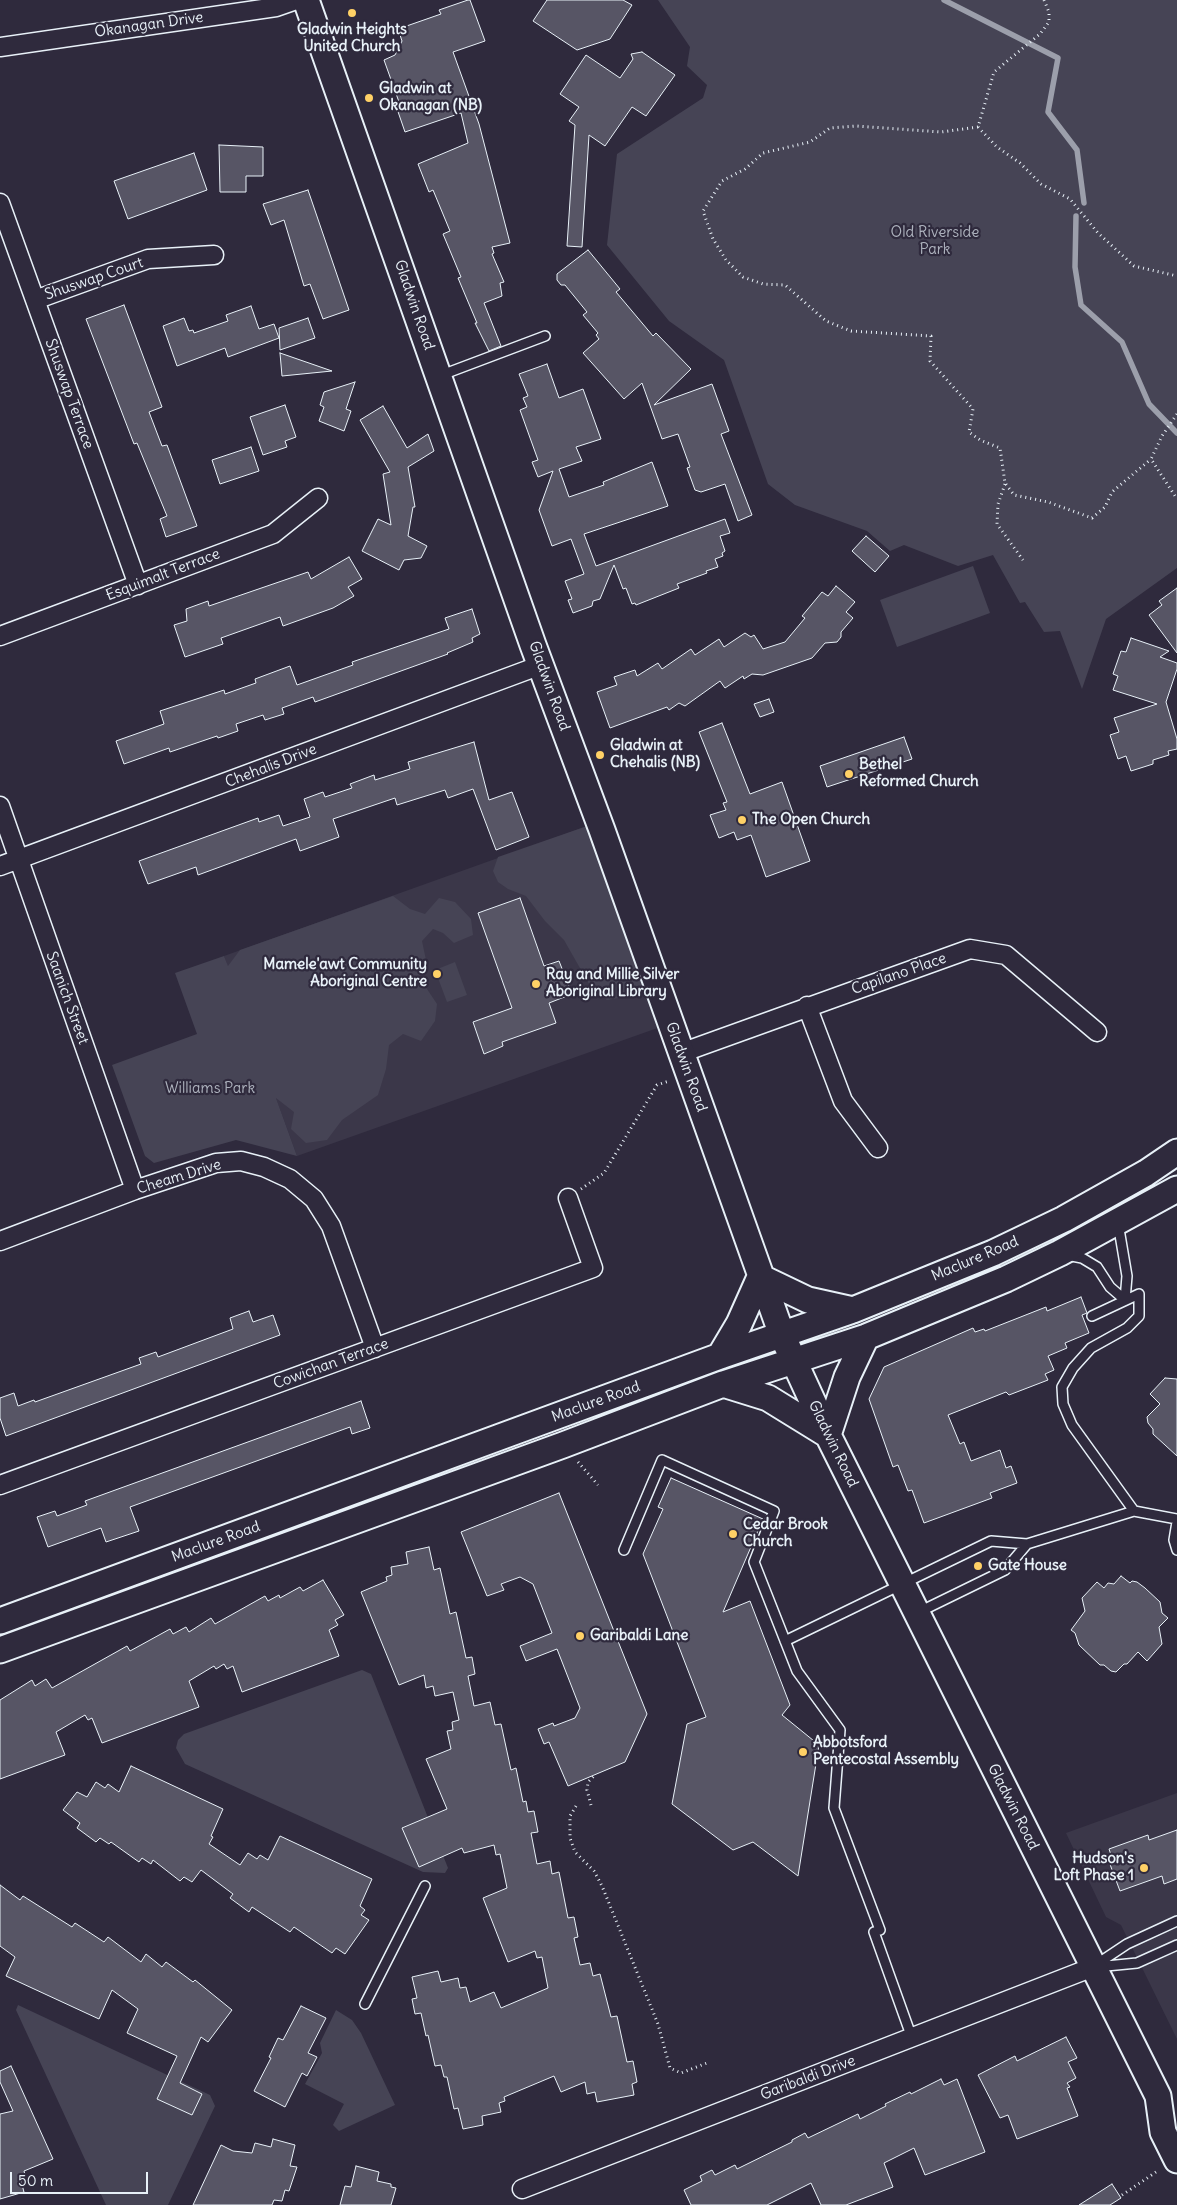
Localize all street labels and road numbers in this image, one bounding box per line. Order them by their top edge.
street label: Okanagan Drive [93,8,205,42]
street label: Shuswap Court [42,254,146,304]
street label: Gladwin Road [390,258,438,352]
street label: Shuswap Terrace [41,336,97,452]
street label: Esquimalt Terrace [103,545,223,605]
street label: Gladwin Road [524,639,574,733]
street label: Chehalis Drive [223,740,319,792]
street label: Saanich Street [42,949,92,1047]
street label: Capilano Place [849,949,949,999]
street label: Gladwin Road [661,1020,711,1114]
street label: Cheam Drive [135,1156,223,1198]
street label: Maclure Road [929,1233,1021,1285]
street label: Cowichan Terrace [271,1335,391,1393]
street label: Maclure Road [549,1378,643,1426]
street label: Gladwin Road [804,1398,862,1490]
street label: Maclure Road [169,1518,263,1566]
street label: Gladwin Road [984,1761,1042,1853]
street label: Garibaldi Drive [758,2052,858,2104]

